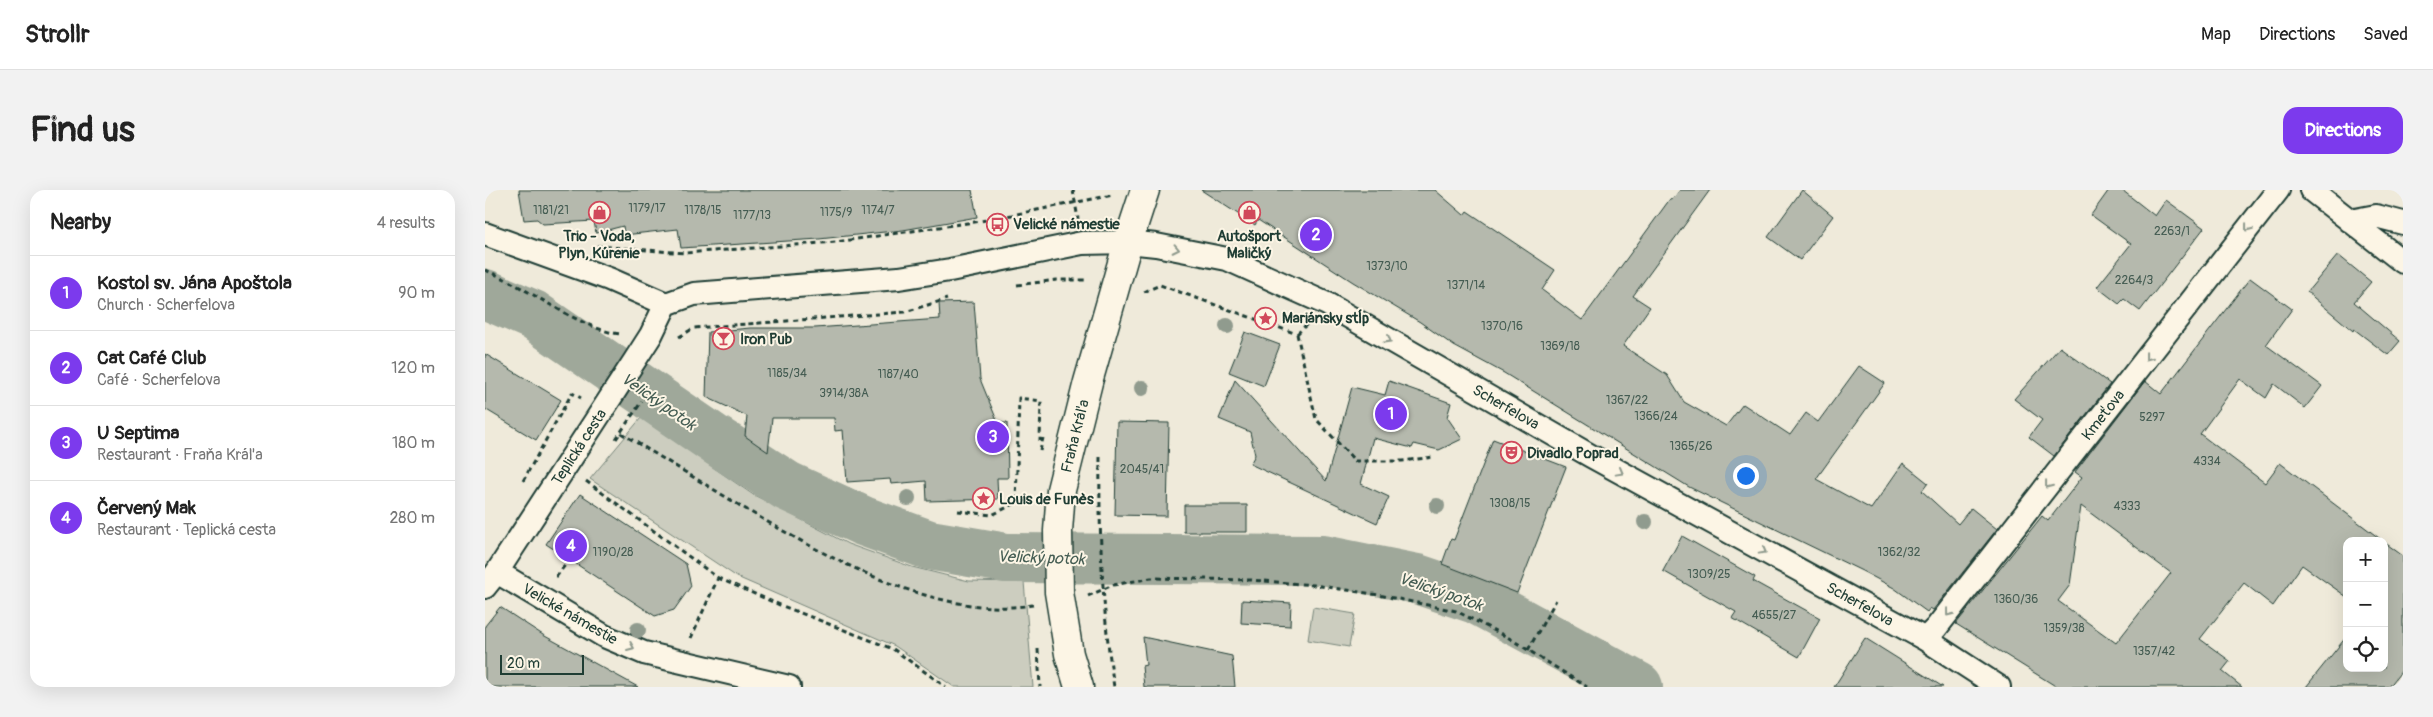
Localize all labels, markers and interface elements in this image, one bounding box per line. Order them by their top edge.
text: Strollr [25,20,90,49]
text: Map [2201,23,2231,46]
text: Directions [2259,23,2335,46]
text: Saved [2363,23,2408,46]
button: Directions [2283,107,2403,154]
text: Find us [30,108,135,152]
shop icon: Trio - Voda, Plyn, Kúrenie [587,201,611,225]
house number: 1179/17 [628,201,666,216]
shop icon: Autošport Maličký [1237,201,1261,225]
house number: 1181/21 [533,203,569,218]
house number: 1178/15 [684,203,722,218]
house number: 1174/7 [861,203,895,218]
house number: 1175/9 [820,205,852,220]
house number: 1177/13 [733,208,771,223]
text: Nearby [50,209,111,236]
bus stop icon: Velické námestie [985,212,1009,236]
text: 4 results [377,213,435,233]
place label: Velické námestie [1013,215,1120,234]
pin: 2 [1300,216,1332,254]
one-way arrow [2245,223,2254,232]
house number: 2263/1 [2154,224,2190,239]
place label: Trio - Voda, Plyn, Kúrenie [558,227,640,263]
place label: Autošport Maličký [1217,227,1282,263]
one-way arrow [1171,243,1180,254]
house number: 1373/10 [1366,259,1408,274]
text: Kostol sv. Jána Apoštola [97,271,292,295]
house number: 2264/3 [2115,273,2153,288]
house number: 1371/14 [1447,278,1485,293]
text: 1 [63,283,69,303]
text: 90 m [398,283,435,303]
text: Church · Scherfelova [97,295,235,315]
place icon: Mariánsky stĺp [1254,306,1278,330]
place label: Mariánsky stĺp [1282,309,1369,328]
house number: 1370/16 [1481,319,1523,334]
bar icon: Iron Pub [712,327,736,351]
place label: Iron Pub [740,330,792,349]
one-way arrow [1383,333,1392,343]
house number: 1369/18 [1540,339,1580,354]
text: Cat Café Club [97,346,206,370]
one-way arrow [2145,351,2154,360]
text: 2 [62,358,70,378]
text: 120 m [391,358,435,378]
house number: 1185/34 [767,366,807,381]
house number: 1187/40 [877,367,919,382]
water label: Velický potok [617,369,701,436]
text: Café · Scherfelova [97,370,220,390]
street label: Scherfelova [1469,381,1543,434]
house number: 3914/38A [819,386,869,401]
street label: Kmeťova [2078,386,2129,444]
house number: 1367/22 [1606,393,1648,408]
pin: 1 [1375,395,1407,433]
street label: Fraňa Kráľa [1057,398,1094,475]
street label: Teplická cesta [548,406,611,489]
house number: 1366/24 [1634,409,1678,424]
house number: 5297 [2139,410,2166,425]
pin: 3 [977,418,1009,456]
text: U Septima [97,421,179,445]
text: 3 [62,433,70,453]
text: 180 m [392,433,435,453]
house number: 1365/26 [1670,439,1712,454]
theatre icon: Divadlo Poprad [1499,441,1523,465]
place label: Divadlo Poprad [1527,444,1619,463]
text: Restaurant · Fraňa Kráľa [97,445,263,465]
house number: 4334 [2193,454,2221,469]
house number: 2045/41 [1120,462,1164,477]
your location [1733,463,1759,489]
one-way arrow [1615,466,1624,476]
one-way arrow [2046,479,2054,488]
place icon: Louis de Funès [971,487,995,511]
place label: Louis de Funès [999,490,1094,509]
text: Červený Mak [97,496,196,520]
house number: 1308/15 [1489,496,1531,511]
house number: 4333 [2113,499,2141,514]
text: 4 [61,508,71,528]
text: 280 m [389,508,435,528]
text: Restaurant · Teplická cesta [97,520,276,540]
pin: 4 [555,527,587,565]
map controls [2343,537,2388,672]
button: + [2343,537,2388,582]
one-way arrow [1758,544,1767,554]
house number: 1190/28 [593,545,633,560]
house number: 1362/32 [1878,545,1921,560]
water label: Velický potok [997,546,1086,570]
house number: 1309/25 [1687,567,1731,582]
water label: Velický potok [1396,568,1486,616]
street label: Scherfelova [1823,578,1897,631]
street label: Velické námestie [519,580,621,650]
button: − [2343,582,2388,627]
house number: 1360/36 [1994,592,2038,607]
one-way arrow [1946,607,1954,616]
house number: 4655/27 [1752,608,1797,623]
house number: 1359/38 [2043,621,2085,636]
button: locate [2343,627,2388,672]
one-way arrow [626,641,635,652]
house number: 1357/42 [2133,644,2175,659]
scale bar [500,652,584,675]
text: 20 m [507,655,540,672]

